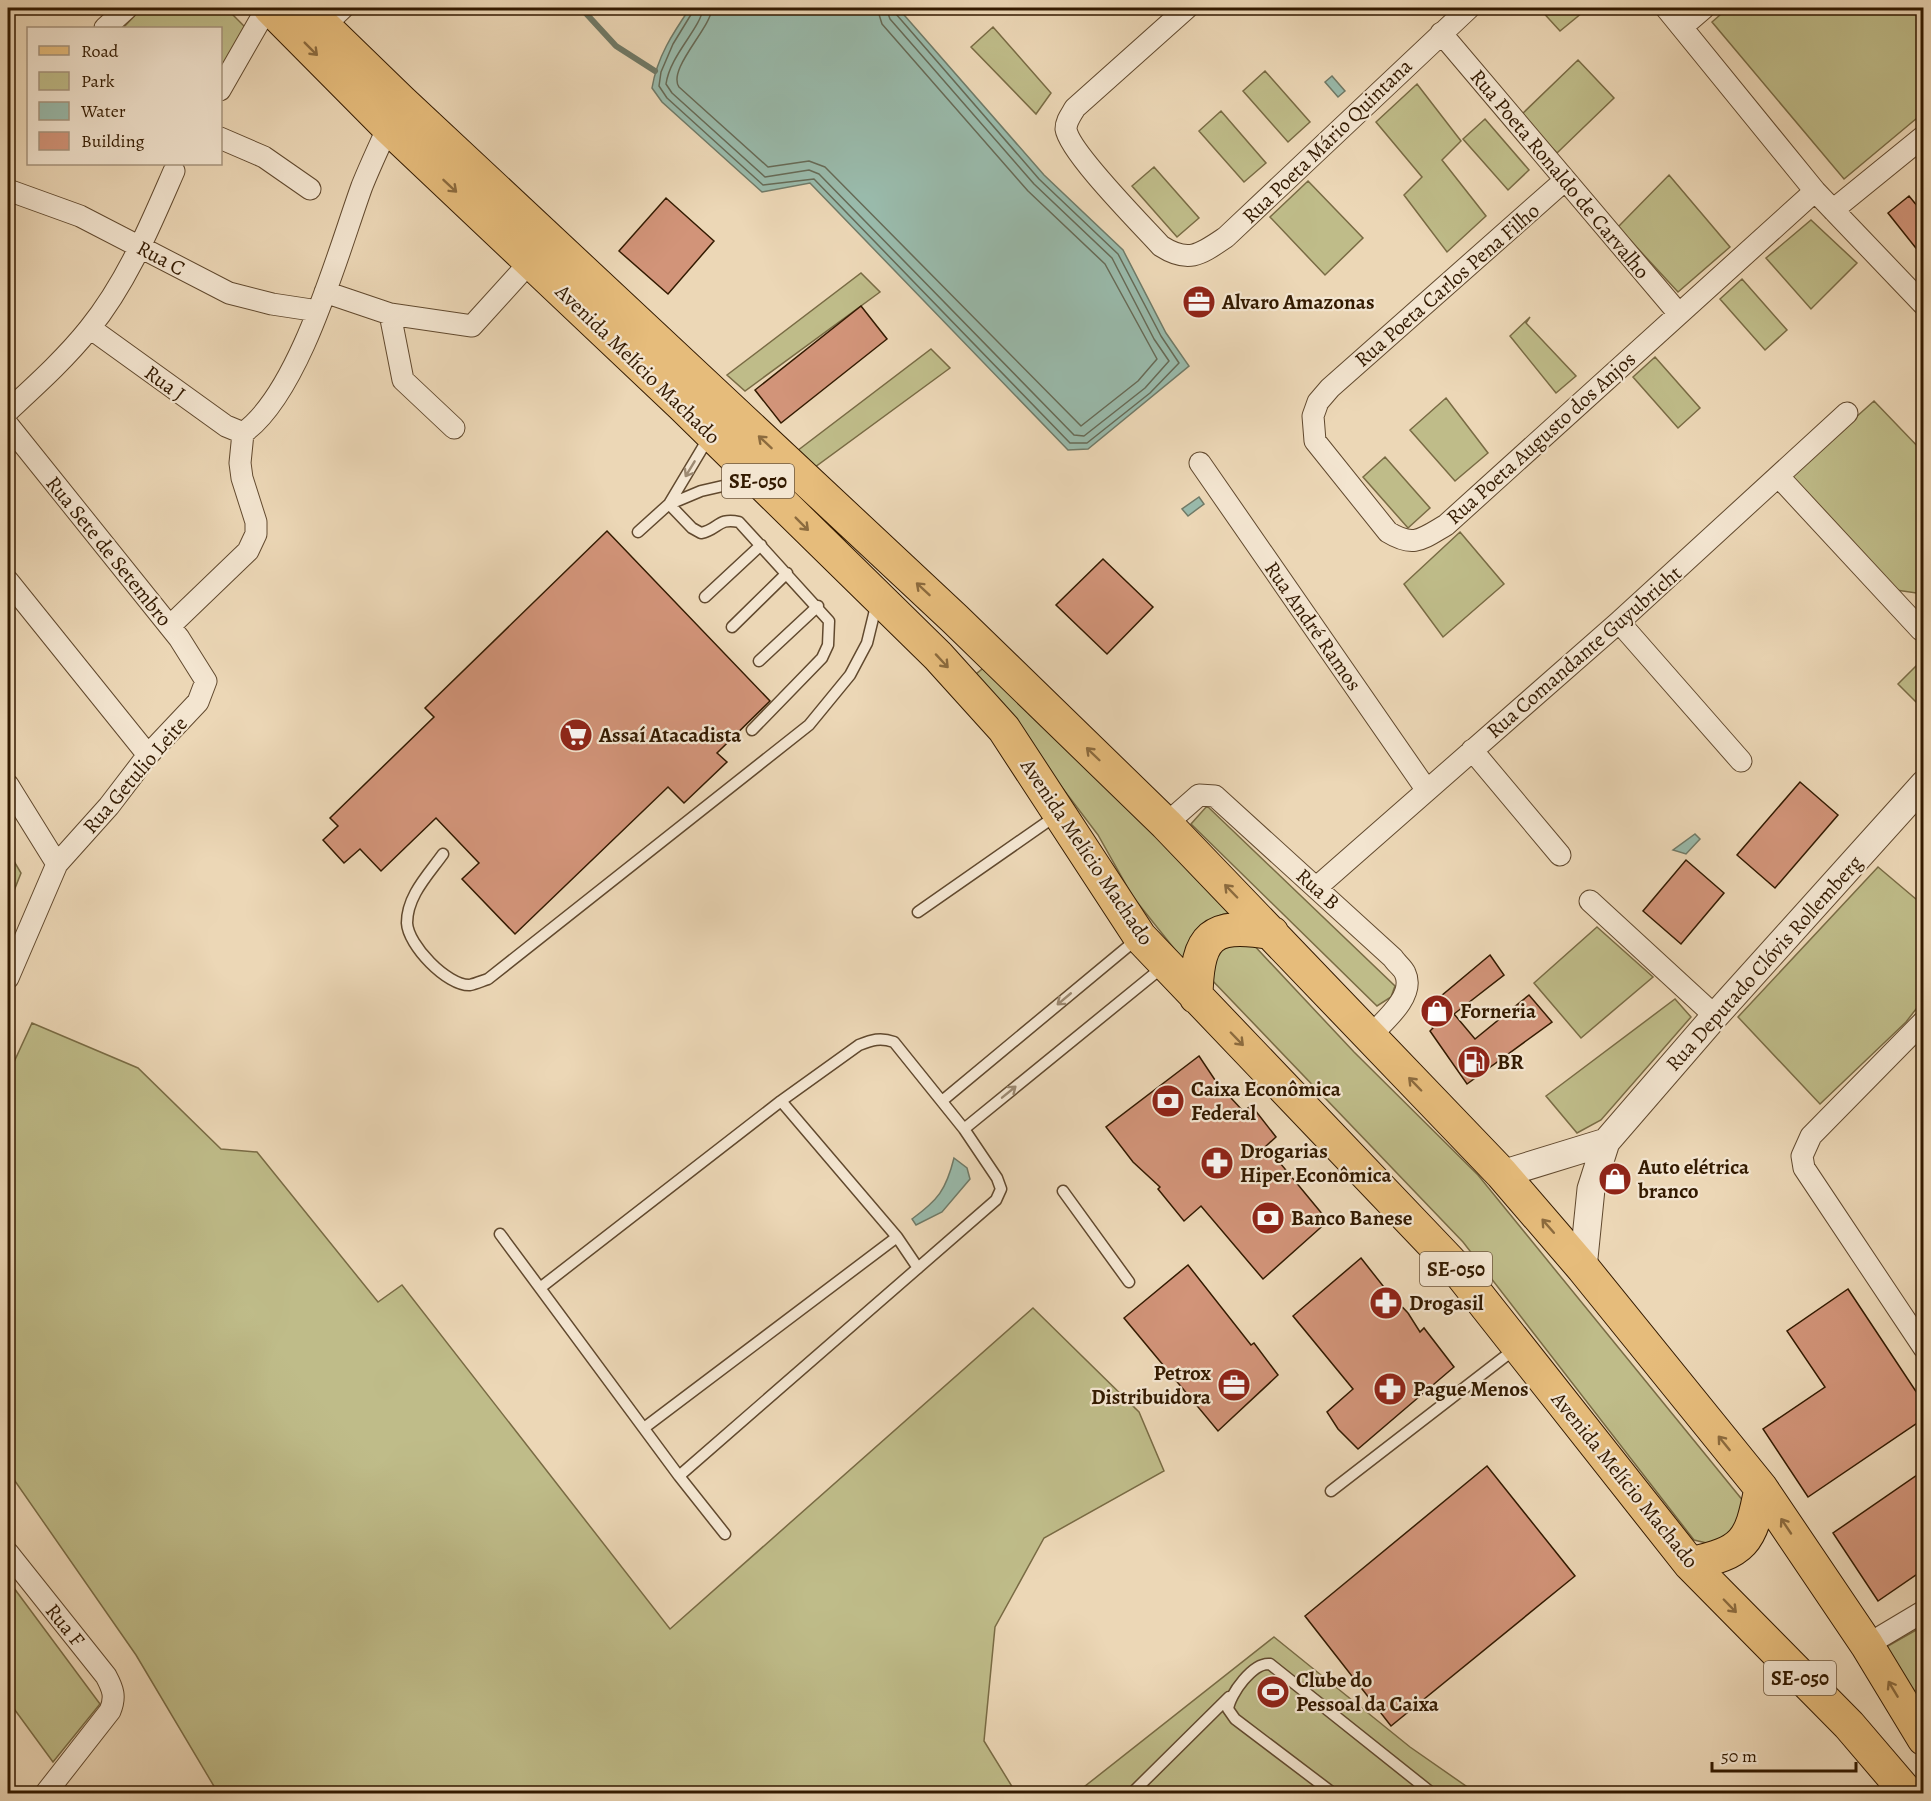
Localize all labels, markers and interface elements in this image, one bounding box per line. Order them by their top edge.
legend [27,27,222,165]
text: Road [81,39,119,63]
one-way arrow [303,42,318,57]
street label: Rua Poeta Mário Quintana [1236,52,1418,230]
street label: Rua Poeta Ronaldo de Carvalho [1464,63,1656,285]
text: Park [81,69,115,93]
text: Water [80,99,126,123]
text: Building [81,129,145,153]
one-way arrow [442,179,457,193]
street label: Rua Poeta Carlos Pena Filho [1349,197,1545,373]
street label: Rua C [132,234,190,282]
street label: Avenida Melício Machado [549,277,727,450]
office icon: Alvaro Amazonas [1181,284,1217,320]
place label: Alvaro Amazonas [1221,288,1375,316]
street label: Rua Poeta Augusto dos Anjos [1440,345,1642,531]
street label: Rua J [139,359,191,407]
one-way arrow [758,435,773,449]
one-way arrow [684,460,696,477]
road number: SE-050 [722,464,794,498]
street label: Rua Sete de Setembro [40,470,178,632]
one-way arrow [795,517,810,532]
street label: Rua André Ramos [1258,556,1368,696]
street label: Rua Comandante Guyubricht [1481,559,1688,745]
one-way arrow [916,582,931,596]
one-way arrow [935,653,949,668]
street label: Rua Getulio Leite [76,710,194,840]
supermarket icon: Assaí Atacadista [558,717,594,753]
place label: Assaí Atacadista [598,721,742,749]
one-way arrow [1086,746,1101,761]
street label: Avenida Melício Machado [1014,752,1160,951]
street label: Rua Deputado Clóvis Rollemberg [1659,849,1869,1077]
street label: Rua B [1290,862,1346,916]
one-way arrow [1224,884,1239,899]
one-way arrow [1056,993,1072,1006]
shop icon: Forneria [1419,993,1455,1029]
place label: Forneria [1460,997,1537,1025]
one-way arrow [1229,1032,1244,1047]
fuel station icon: BR [1456,1044,1492,1080]
place label: BR [1497,1048,1524,1076]
place label: Caixa Econômica Federal [1191,1075,1342,1127]
one-way arrow [1408,1076,1422,1091]
bank icon: Caixa Econômica Federal [1150,1083,1186,1119]
one-way arrow [1001,1086,1017,1099]
place label: Drogarias Hiper Econômica [1240,1137,1393,1189]
pharmacy icon: Drogarias Hiper Econômica [1199,1145,1235,1181]
place label: Auto elétrica branco [1637,1153,1750,1205]
shop icon: Auto elétrica branco [1597,1161,1633,1197]
bank icon: Banco Banese [1250,1200,1286,1236]
place label: Banco Banese [1291,1204,1413,1232]
one-way arrow [1541,1219,1555,1234]
road number: SE-050 [1420,1252,1492,1286]
pharmacy icon: Drogasil [1368,1285,1404,1321]
place label: Drogasil [1409,1289,1484,1317]
place label: Petrox Distribuidora [1091,1359,1212,1411]
office icon: Petrox Distribuidora [1216,1367,1252,1403]
pharmacy icon: Pague Menos [1372,1371,1408,1407]
place label: Pague Menos [1413,1375,1529,1403]
street label: Avenida Melício Machado [1545,1385,1705,1574]
one-way arrow [1717,1436,1731,1451]
one-way arrow [1780,1518,1792,1535]
street label: Rua F [39,1597,91,1653]
one-way arrow [1723,1598,1738,1613]
road number: SE-050 [1764,1661,1836,1695]
place label: Clube do Pessoal da Caixa [1296,1666,1440,1718]
sports icon: Clube do Pessoal da Caixa [1255,1674,1291,1710]
one-way arrow [1887,1681,1899,1698]
scale bar [1712,1735,1856,1773]
text: 50 m [1721,1744,1757,1768]

